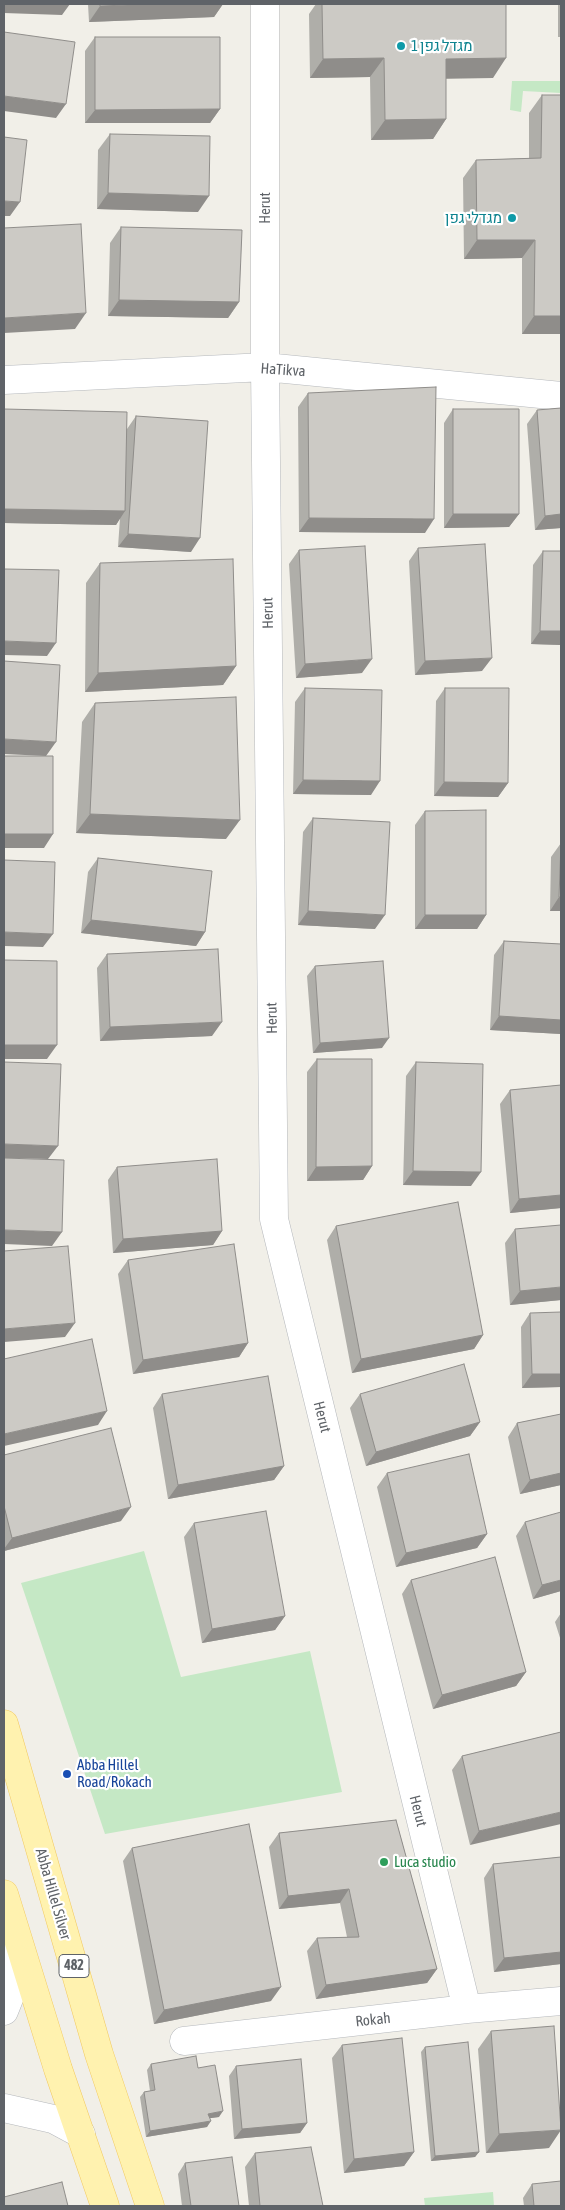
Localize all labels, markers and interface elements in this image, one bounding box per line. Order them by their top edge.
place label: מגדל גפן 1 [411,37,473,55]
marker: מגדל גפן 1 [395,40,407,52]
street label: Herut [256,192,274,224]
place label: מגדלי גפן [445,209,502,227]
marker: מגדלי גפן [506,212,518,224]
street label: HaTikva [260,359,306,381]
street label: Herut [259,597,277,629]
street label: Herut [263,1002,281,1034]
street label: Herut [309,1400,335,1434]
place label: Abba Hillel Road/Rokach [77,1756,152,1791]
marker: Abba Hillel Road/Rokach [61,1768,73,1780]
street label: Herut [405,1794,431,1828]
street label: Abba Hillel Silver [31,1846,75,1942]
place label: Luca studio [394,1853,456,1871]
marker: Luca studio [378,1856,390,1868]
road number: 482 [59,1954,89,1978]
street label: Rokah [354,2009,392,2031]

